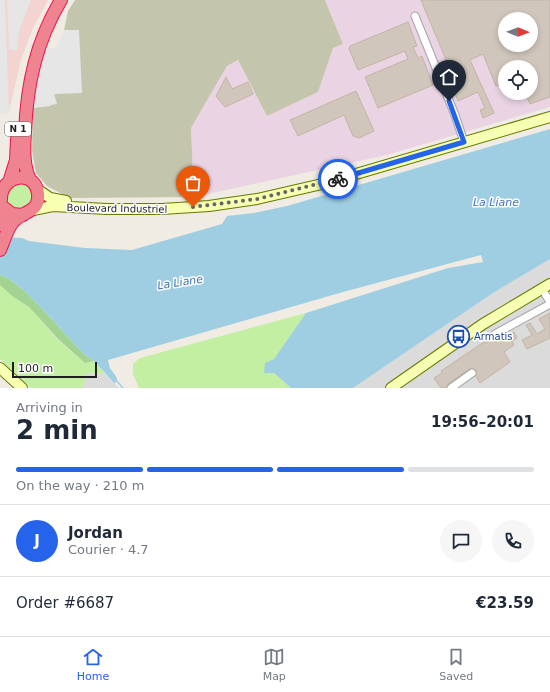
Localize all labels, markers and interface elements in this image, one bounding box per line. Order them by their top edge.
north arrow [498,12,538,52]
map controls [498,12,538,100]
pin [432,60,466,101]
button: locate [498,60,538,100]
icon: home [438,66,460,88]
road number: N 1 [5,122,31,136]
courier [318,159,358,199]
pin [176,166,210,207]
icon: bike [327,168,349,190]
icon: bag [182,172,204,194]
water label: La Liane [473,196,519,209]
street label: Boulevard Industriel [67,202,167,215]
water label: La Liane [156,272,204,293]
bus stop icon: Armatis [445,323,471,349]
place label: Armatis [474,331,513,342]
scale bar [12,360,97,379]
text: 100 m [18,362,53,375]
text: Arriving in [16,400,83,415]
text: 19:56–20:01 [431,413,534,431]
text: 2 min [16,415,98,445]
text: On the way · 210 m [16,478,144,493]
button: chat [440,520,482,562]
button: phone [492,520,534,562]
text: Jordan [68,524,123,542]
text: J [34,532,40,550]
text: Courier · 4.7 [68,542,149,557]
text: Order #6687 [16,594,114,612]
text: €23.59 [476,594,534,612]
tab: Home [77,646,109,683]
tab: Map [263,646,286,683]
tab: Saved [439,646,473,683]

